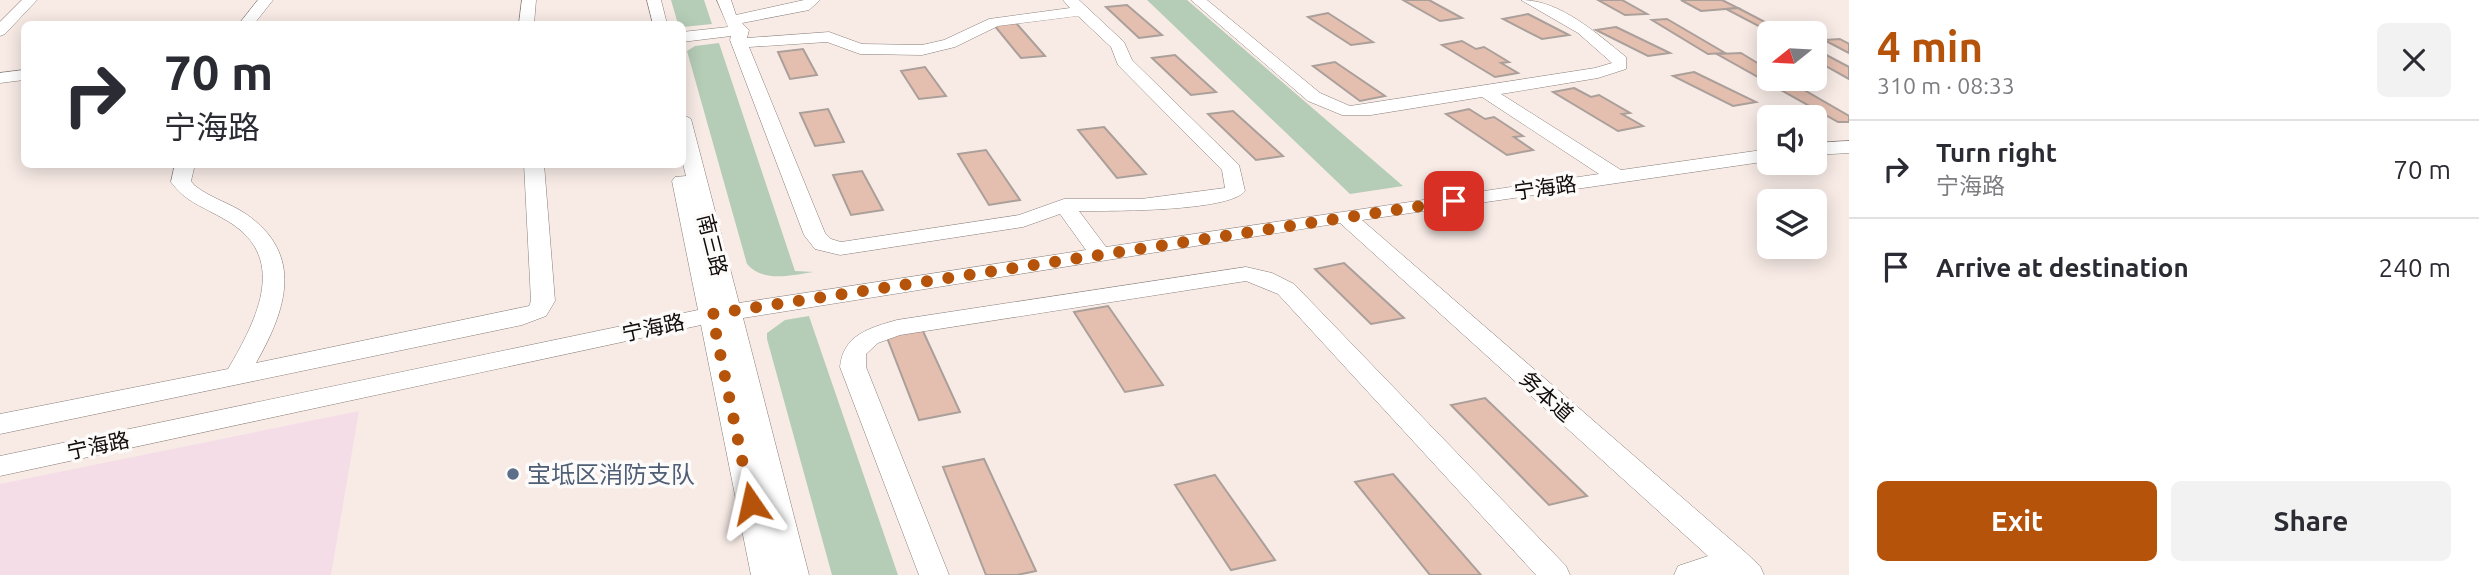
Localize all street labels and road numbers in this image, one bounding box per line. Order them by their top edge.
street label: 宁海路 [1512,171,1578,203]
street label: 南三路 [694,212,732,278]
street label: 宁海路 [620,309,686,345]
street label: 务本道 [1516,366,1578,426]
street label: 宁海路 [65,427,131,463]

